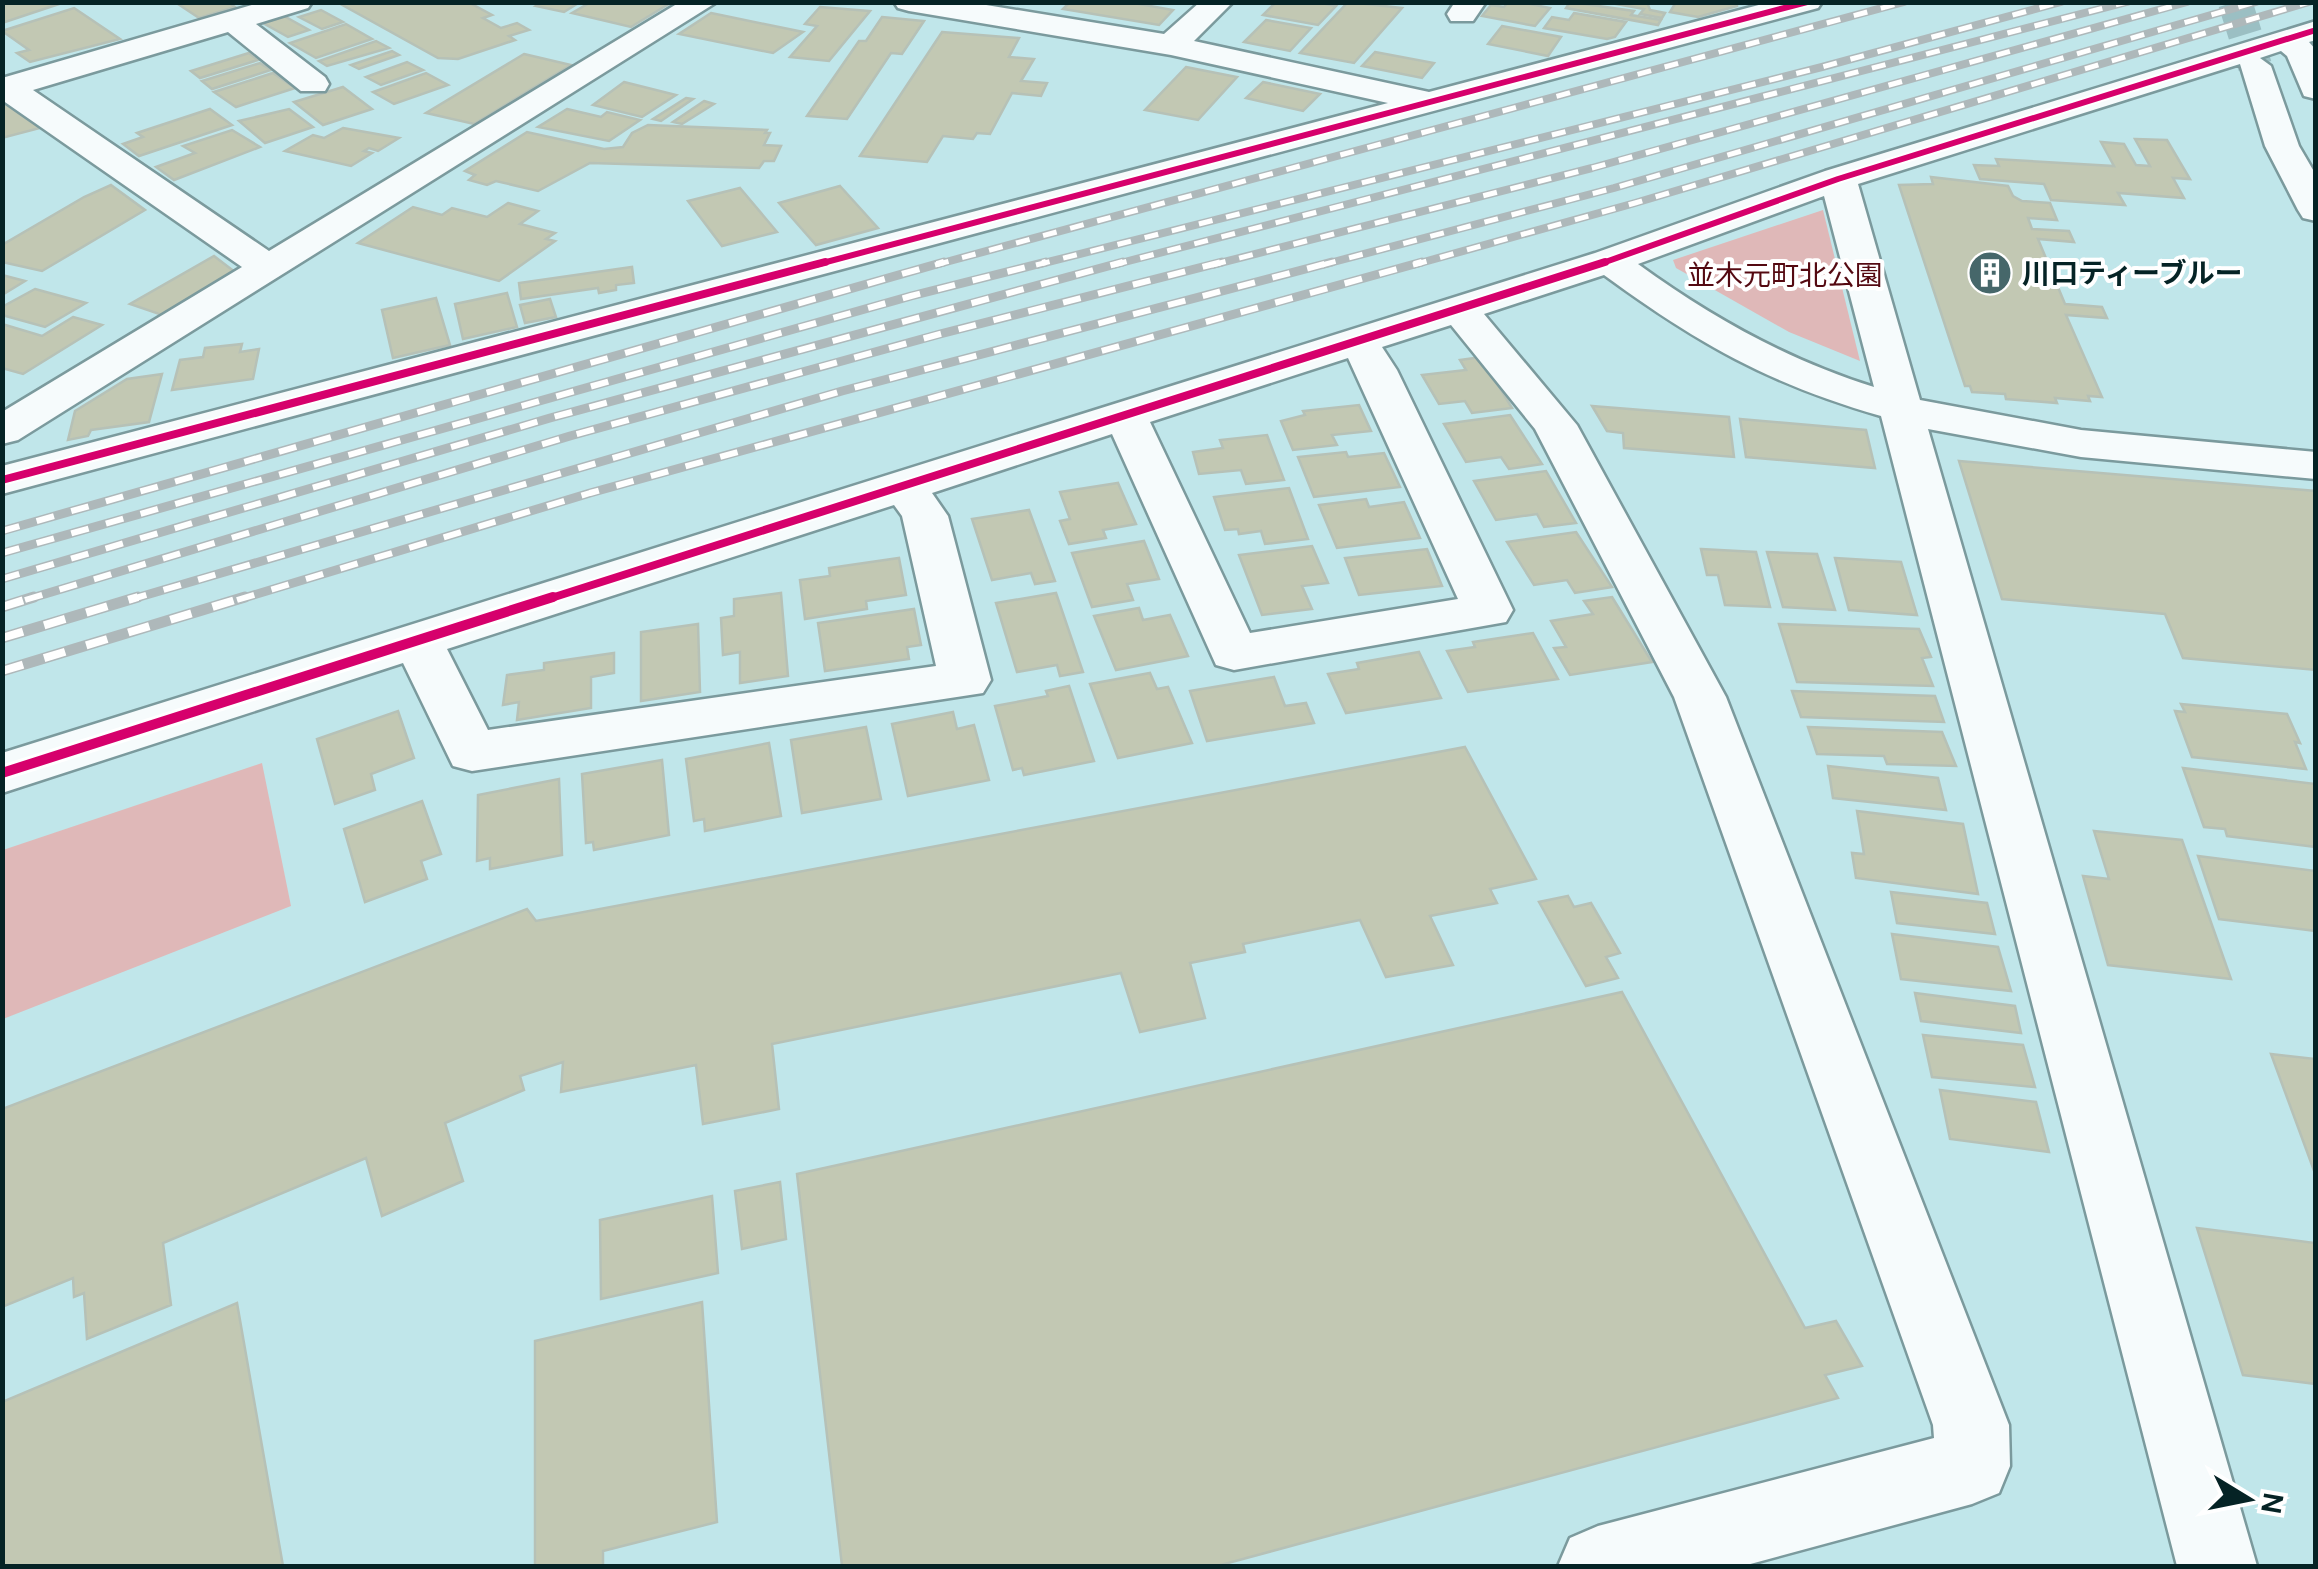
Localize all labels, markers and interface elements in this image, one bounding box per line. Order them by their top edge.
building icon: 川口ティーブルー [1967,250,2013,296]
place label: 川口ティーブルー [2022,255,2243,292]
park label: 並木元町北公園 [1687,257,1883,294]
north arrow [2198,1449,2298,1549]
text: N [2252,1490,2292,1517]

